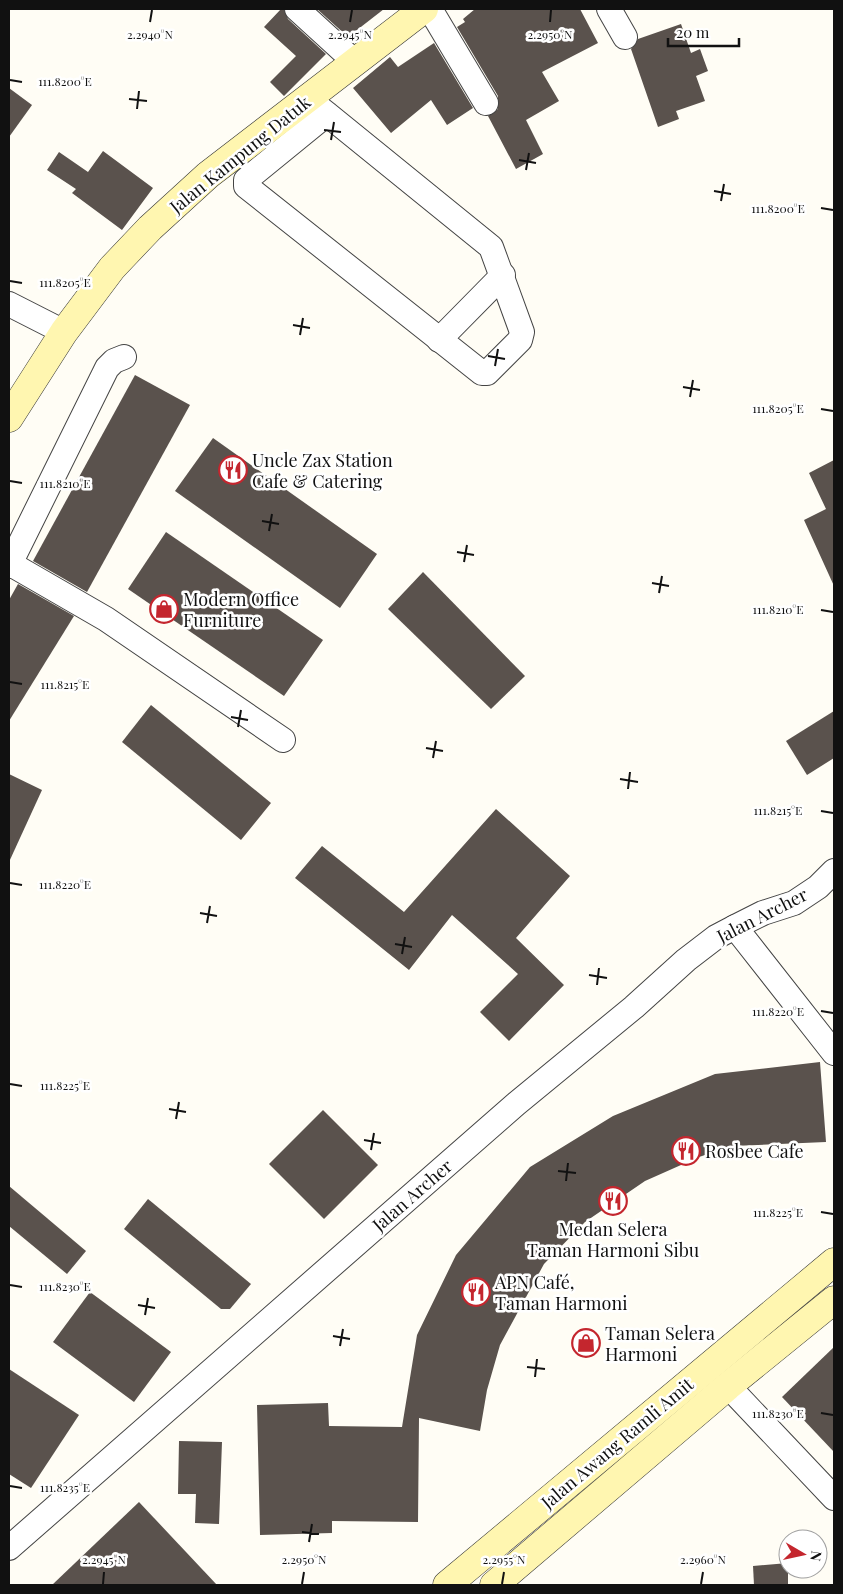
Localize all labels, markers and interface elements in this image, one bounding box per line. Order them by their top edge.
scale bar [668,15,739,47]
text: 20 m [676,22,710,42]
text: 2.2940°N [127,26,173,42]
text: 2.2945°N [328,26,372,42]
text: 2.2950°N [528,26,573,42]
text: 111.8200°E [38,73,92,89]
street label: Jalan Kampung Datuk [164,90,315,219]
text: 111.8200°E [751,200,805,216]
text: 111.8205°E [39,274,91,290]
text: 111.8205°E [752,400,804,416]
place label: Uncle Zax Station Cafe & Catering [252,448,393,493]
restaurant icon: Uncle Zax Station Cafe & Catering [218,455,248,485]
text: 111.8210°E [40,475,90,491]
place label: Modern Office Furniture [183,587,299,632]
shop icon: Modern Office Furniture [149,594,179,624]
text: 111.8210°E [753,601,803,617]
text: 111.8215°E [41,676,89,692]
text: 111.8215°E [754,802,802,818]
text: 111.8220°E [39,876,91,892]
street label: Jalan Archer [712,882,811,949]
text: 111.8220°E [752,1003,804,1019]
text: 111.8225°E [40,1077,90,1093]
restaurant icon: Rosbee Cafe [671,1136,701,1166]
place label: Rosbee Cafe [705,1139,804,1163]
street label: Jalan Archer [366,1154,457,1237]
restaurant icon: Medan Selera Taman Harmoni Sibu [598,1186,628,1216]
text: 111.8225°E [753,1204,803,1220]
place label: Medan Selera Taman Harmoni Sibu [527,1217,700,1262]
place label: APN Café, Taman Harmoni [494,1270,627,1315]
restaurant icon: APN Café, Taman Harmoni [461,1277,491,1307]
text: 111.8230°E [39,1278,91,1294]
place label: Taman Selera Harmoni [605,1321,715,1366]
shop icon: Taman Selera Harmoni [571,1328,601,1358]
street label: Jalan Awang Ramli Amit [535,1372,699,1514]
text: 111.8230°E [752,1405,804,1421]
text: 111.8235°E [40,1479,90,1495]
north arrow [778,1529,828,1579]
text: N [806,1550,827,1563]
text: 2.2945°N [82,1551,126,1567]
text: 2.2950°N [282,1551,327,1567]
text: 2.2955°N [483,1551,526,1567]
text: 2.2960°N [680,1551,727,1567]

